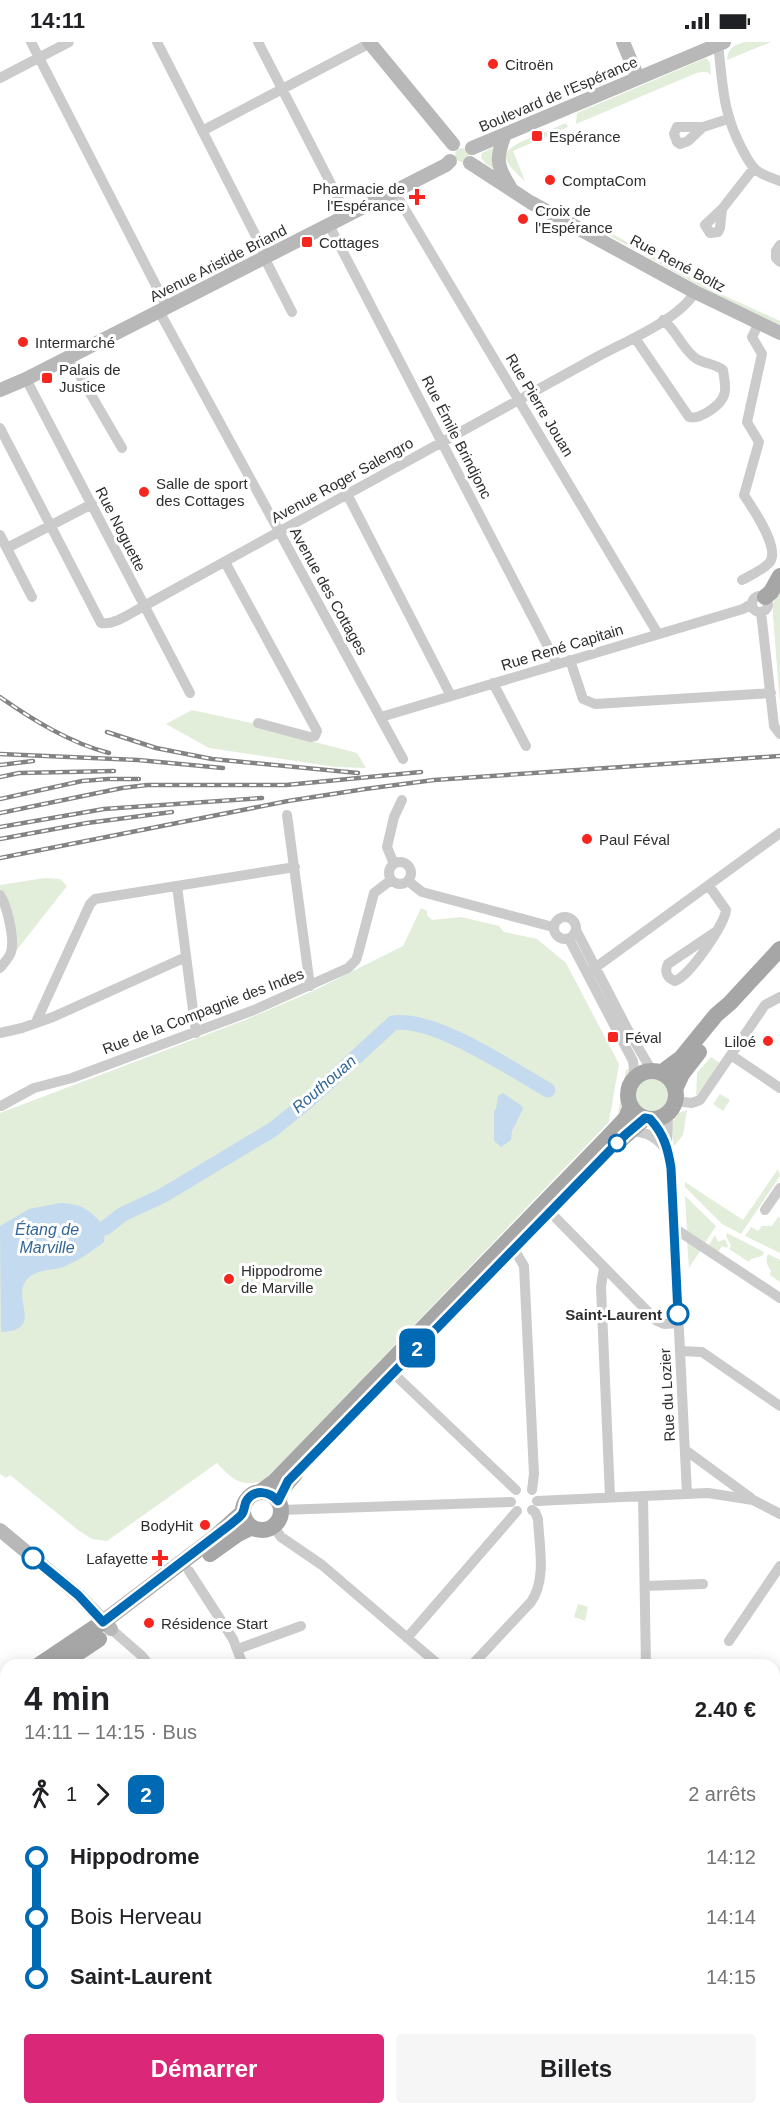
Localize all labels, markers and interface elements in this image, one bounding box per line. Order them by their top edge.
text: 14:11 [30,8,85,33]
street label: Boulevard de l'Espérance [476,52,640,136]
place label: Citroën [505,56,553,73]
marker: Citroën [486,57,500,71]
place label: Espérance [549,127,621,145]
marker: Espérance [530,129,544,143]
place label: ComptaCom [562,172,646,189]
marker: ComptaCom [543,173,557,187]
place label: Pharmacie de l'Espérance [312,180,405,214]
marker: Pharmacie de l'Espérance [410,190,424,204]
place label: Croix de l'Espérance [535,202,613,236]
marker: Croix de l'Espérance [516,212,530,226]
street label: Avenue Aristide Briand [147,221,289,305]
street label: Rue René Boltz [628,231,728,295]
place label: Cottages [319,234,379,251]
marker: Cottages [300,235,314,249]
place label: Intermarché [35,334,115,351]
marker: Intermarché [16,335,30,349]
street label: Rue Pierre Jouan [503,351,577,459]
place label: Palais de Justice [59,361,121,395]
marker: Palais de Justice [40,371,54,385]
street label: Rue Émile Brindjonc [419,373,496,502]
street label: Avenue Roger Salengro [268,434,416,526]
place label: Salle de sport des Cottages [156,475,249,509]
street label: Rue Noguette [92,484,150,574]
marker: Salle de sport des Cottages [137,485,151,499]
street label: Avenue des Cottages [287,524,371,658]
street label: Rue René Capitain [499,620,625,674]
place label: Paul Féval [599,831,670,848]
marker: Paul Féval [580,832,594,846]
street label: Rue de la Compagnie des Indes [100,965,306,1057]
place label: Féval [625,1029,662,1046]
marker: Féval [606,1030,620,1044]
place label: Liloé [724,1033,756,1050]
marker: Liloé [761,1034,775,1048]
water label: Routhouan [289,1052,359,1116]
unlabelled marker [608,1134,626,1152]
water label: Étang de Marville [15,1220,79,1256]
place label: Hippodrome de Marville [241,1262,323,1296]
marker: Hippodrome de Marville [222,1272,236,1286]
marker: Saint-Laurent [667,1303,689,1325]
place label: Saint-Laurent [565,1306,662,1323]
line badge: 2 [398,1328,436,1368]
text: 2 [411,1337,423,1360]
street label: Rue du Lozier [656,1348,678,1442]
place label: BodyHit [140,1517,194,1534]
marker: BodyHit [198,1518,212,1532]
unlabelled marker [22,1547,44,1569]
place label: Lafayette [86,1550,148,1567]
marker: Lafayette [153,1551,167,1565]
place label: Résidence Start [161,1615,269,1632]
marker: Résidence Start [142,1616,156,1630]
text: 4 min [24,1680,110,1717]
text: 2.40 € [695,1697,756,1722]
text: 14:11 – 14:15 · Bus [24,1721,197,1743]
icon: walk [24,1778,57,1811]
icon: forward [86,1778,119,1811]
text: 1 [66,1783,77,1805]
text: 2 [140,1783,152,1806]
text: 2 arrêts [688,1783,756,1805]
text: Hippodrome [70,1844,200,1869]
text: 14:12 [706,1846,756,1868]
text: Bois Herveau [70,1904,202,1929]
text: 14:14 [706,1906,756,1928]
text: Saint-Laurent [70,1964,212,1989]
text: 14:15 [706,1966,756,1988]
button: Démarrer [24,2034,384,2103]
button: Billets [396,2034,756,2103]

